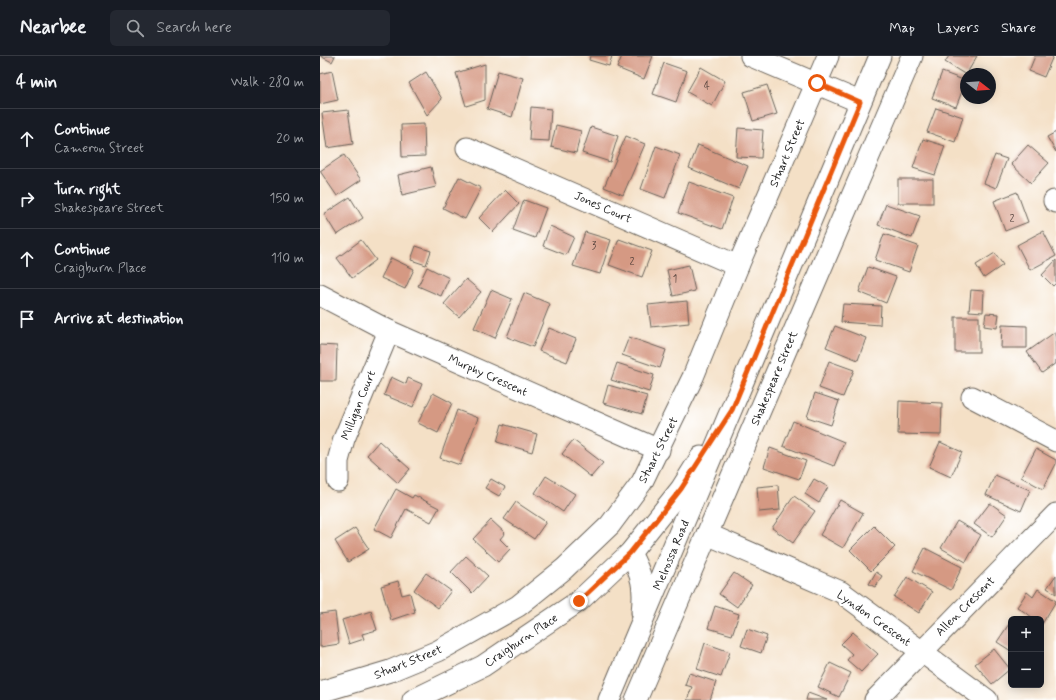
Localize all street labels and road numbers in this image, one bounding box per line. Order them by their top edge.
street label: Stuart Street [766,117,810,190]
street label: Jones Court [571,188,634,228]
street label: Shakespeare Street [748,329,802,428]
street label: Murphy Crescent [445,351,530,401]
street label: Milligan Court [338,368,380,443]
street label: Stuart Street [635,414,683,486]
street label: Melrossa Road [650,518,694,593]
street label: Allen Crescent [932,573,999,640]
street label: Lyndon Crescent [833,587,914,651]
street label: Craigburn Place [482,610,561,671]
street label: Stuart Street [372,642,445,684]

